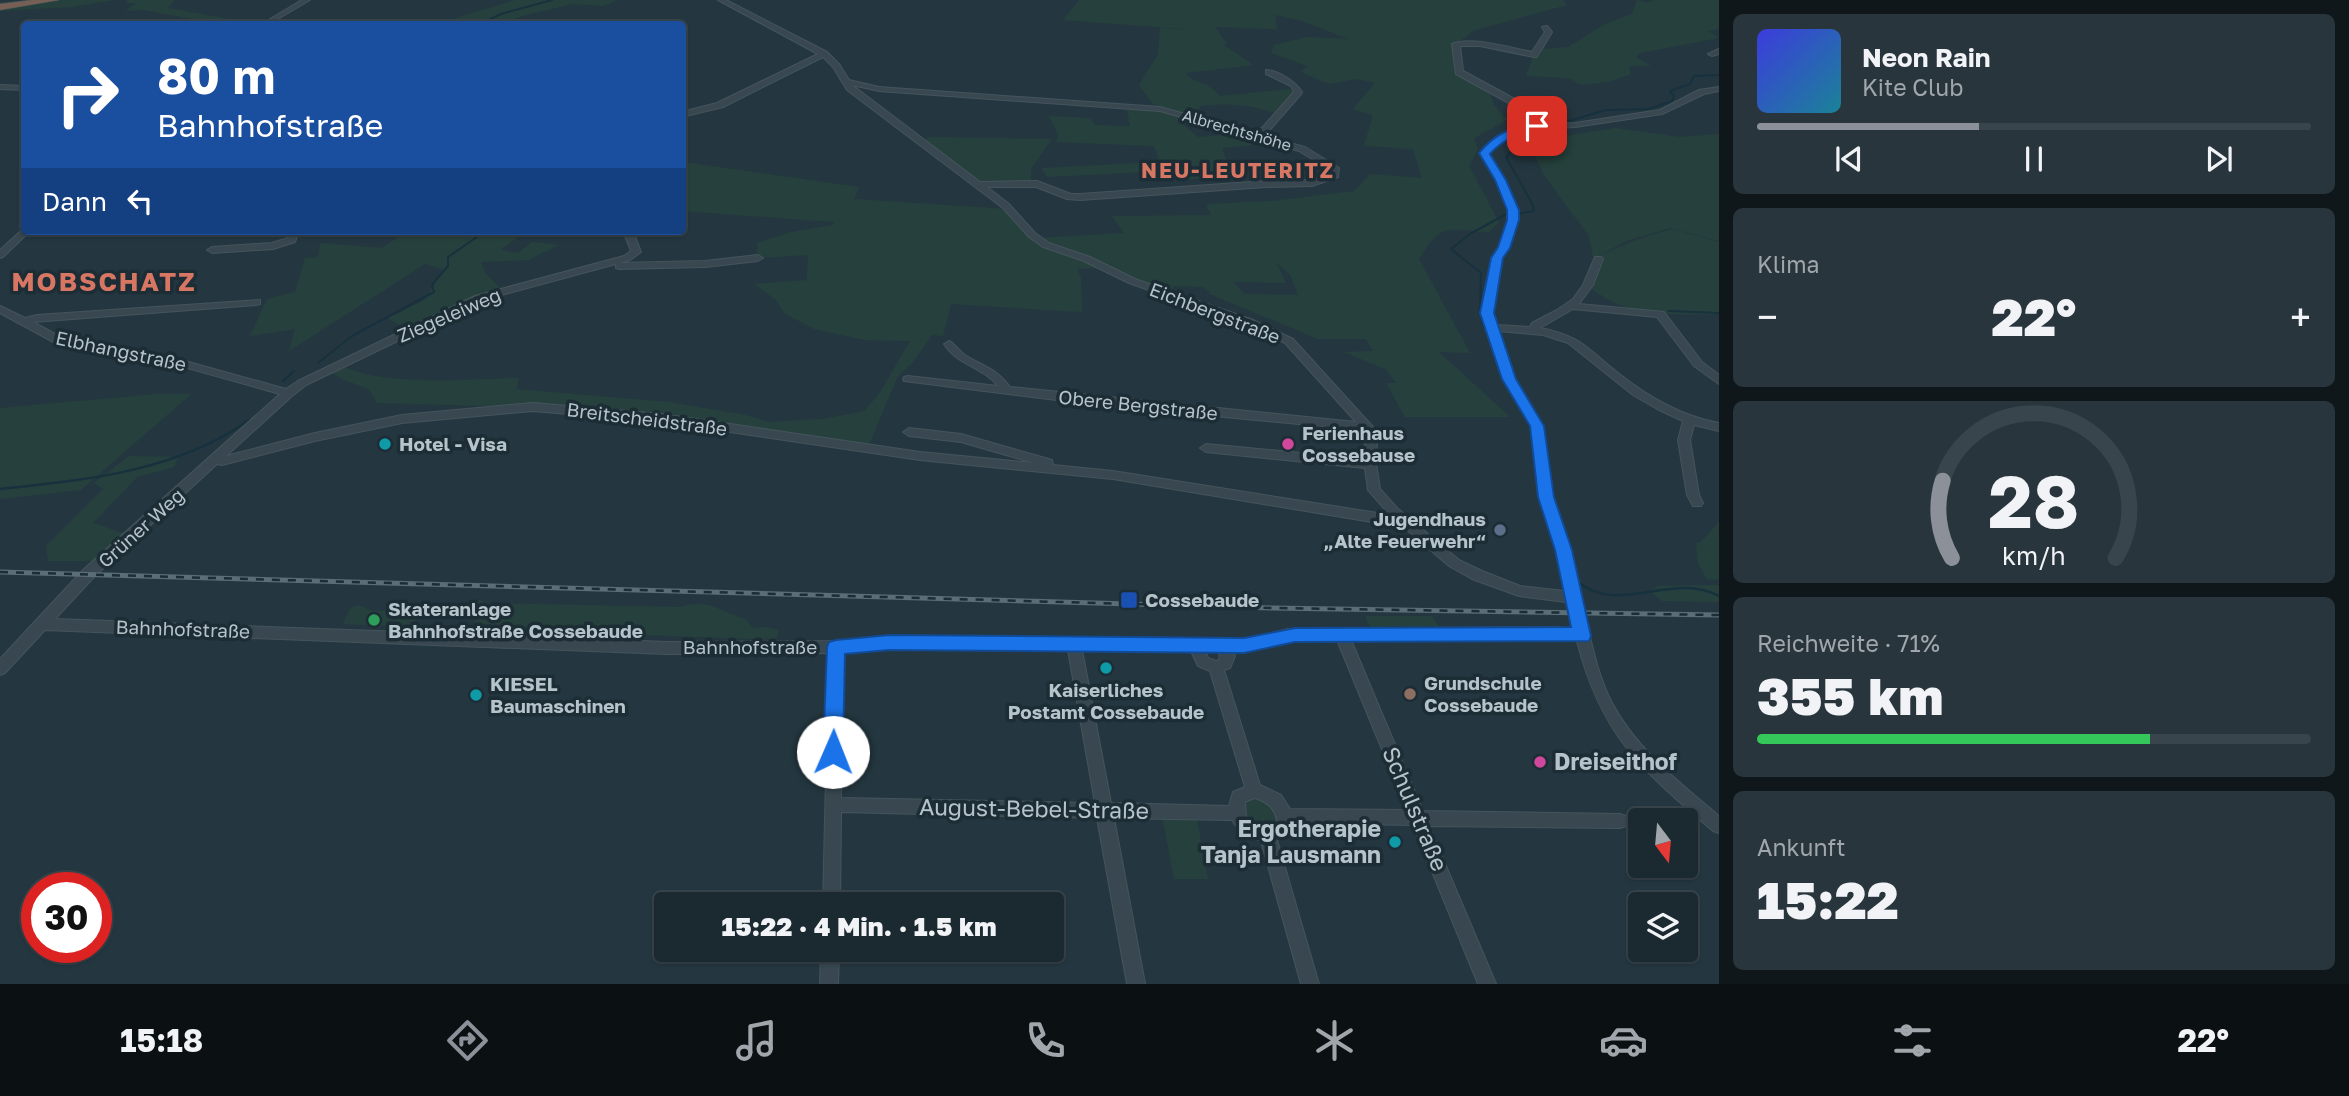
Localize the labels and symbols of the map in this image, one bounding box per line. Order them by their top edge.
pin [1507,96,1567,156]
street label: Albrechtshöhe [1180,105,1294,155]
district label: NEU-LEUTERITZ [1141,157,1335,183]
district label: MOBSCHATZ [11,266,197,297]
street label: Eichbergstraße [1147,277,1284,348]
street label: Ziegeleiweg [394,282,504,347]
street label: Elbhangstraße [54,325,188,376]
street label: Obere Bergstraße [1057,385,1219,424]
street label: Breitscheidstraße [566,397,728,440]
place label: Ferienhaus Cossebause [1302,421,1415,466]
place label: Hotel - Visa [399,432,507,455]
marker: Hotel - Visa [377,436,393,452]
marker: Ferienhaus Cossebause [1280,436,1296,452]
street label: Grüner Weg [93,483,188,572]
place label: Jugendhaus „Alte Feuerwehr“ [1324,507,1486,552]
marker: Jugendhaus „Alte Feuerwehr“ [1492,522,1508,538]
place label: Cossebaude [1145,588,1259,611]
marker: Cossebaude [1119,590,1139,610]
place label: Skateranlage Bahnhofstraße Cossebaude [388,597,643,642]
marker: Skateranlage Bahnhofstraße Cossebaude [366,612,382,628]
street label: Bahnhofstraße [115,615,251,642]
street label: Bahnhofstraße [683,635,817,658]
marker: Kaiserliches Postamt Cossebaude [1098,660,1114,676]
place label: Grundschule Cossebaude [1424,671,1542,716]
place label: KIESEL Baumaschinen [490,672,626,717]
place label: Kaiserliches Postamt Cossebaude [1008,678,1204,723]
marker: Grundschule Cossebaude [1402,686,1418,702]
marker: KIESEL Baumaschinen [468,687,484,703]
position arrow [796,715,870,789]
street label: Schulstraße [1377,742,1455,875]
place label: Dreiseithof [1554,747,1677,775]
marker: Dreiseithof [1532,754,1548,770]
street label: August-Bebel-Straße [919,792,1149,824]
north arrow [1628,808,1698,878]
place label: Ergotherapie Tanja Lausmann [1201,814,1381,868]
marker: Ergotherapie Tanja Lausmann [1387,834,1403,850]
speed limit sign: 30 [21,872,112,963]

